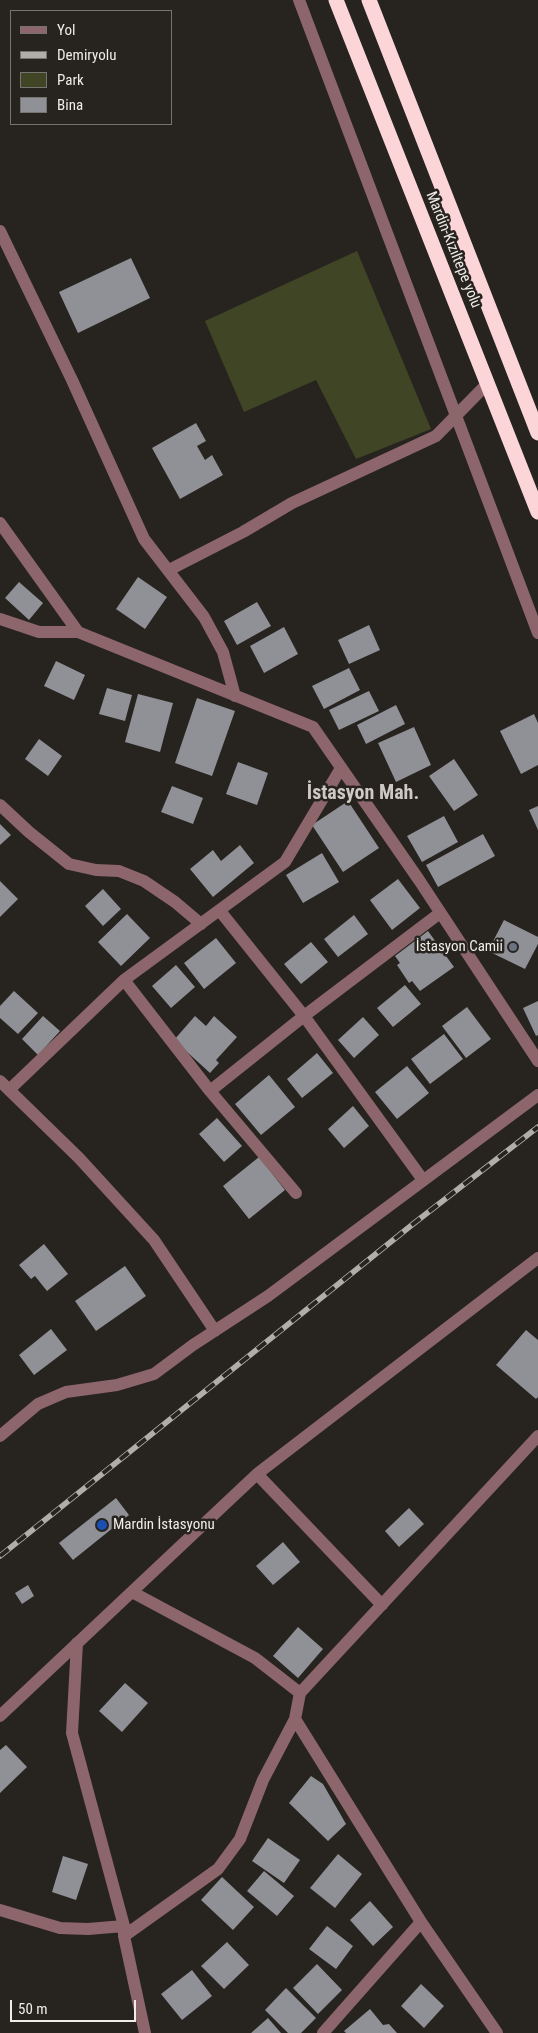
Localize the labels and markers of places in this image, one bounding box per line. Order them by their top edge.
place label: İstasyon Camii [416,938,503,956]
marker: İstasyon Camii [507,941,519,953]
place label: Mardin İstasyonu [113,1516,215,1534]
marker: Mardin İstasyonu [95,1518,109,1532]

